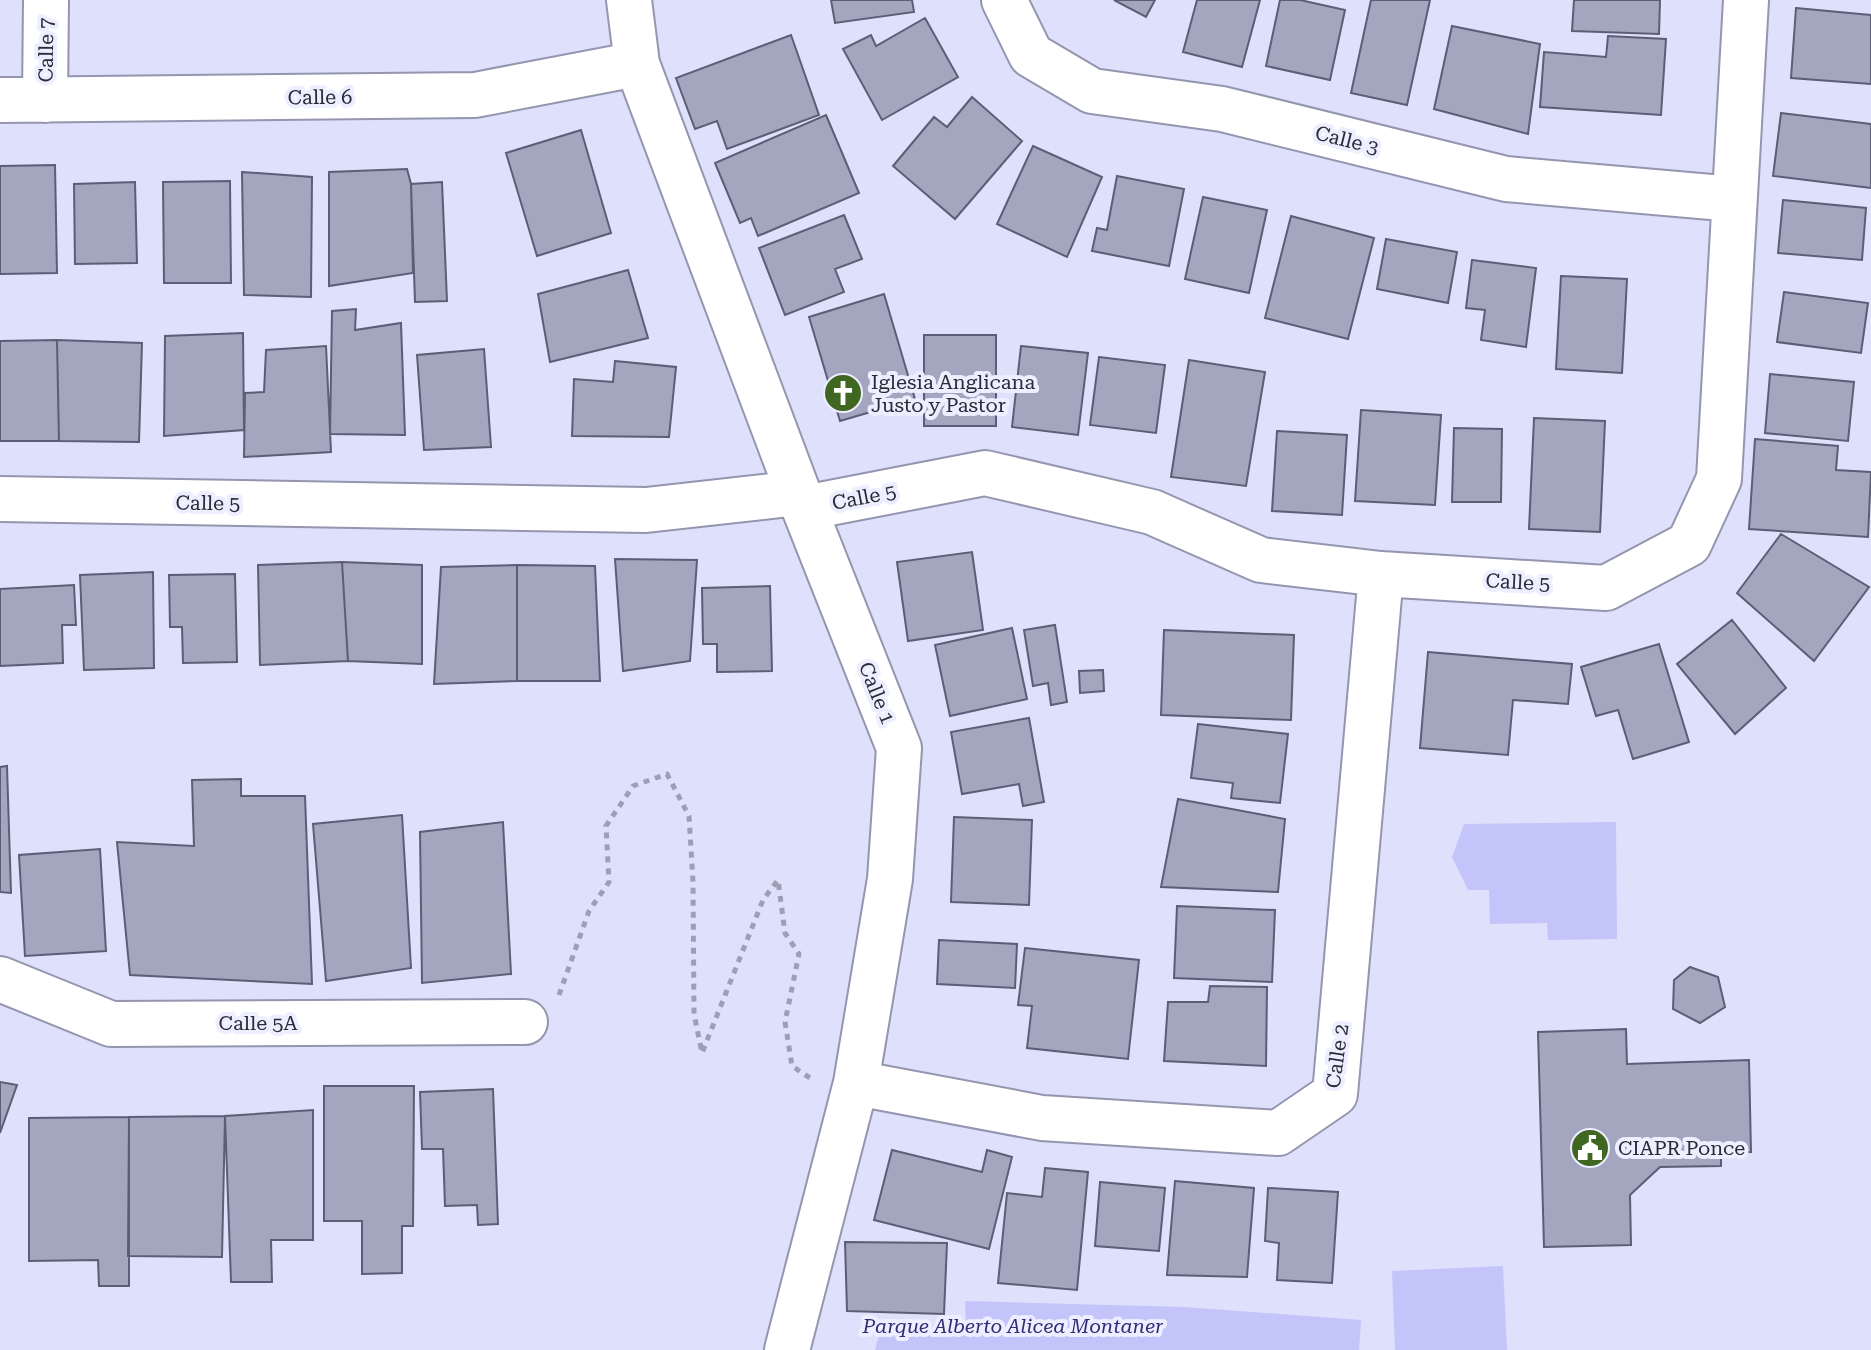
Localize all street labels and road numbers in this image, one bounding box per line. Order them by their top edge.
street label: Calle 7 [33,17,59,83]
street label: Calle 6 [287,84,353,110]
street label: Calle 3 [1313,121,1381,159]
street label: Calle 5 [830,479,898,515]
street label: Calle 5 [175,490,241,516]
street label: Calle 5 [1485,568,1551,596]
street label: Calle 1 [854,658,900,728]
street label: Calle 5A [219,1011,297,1035]
street label: Calle 2 [1321,1022,1353,1090]

